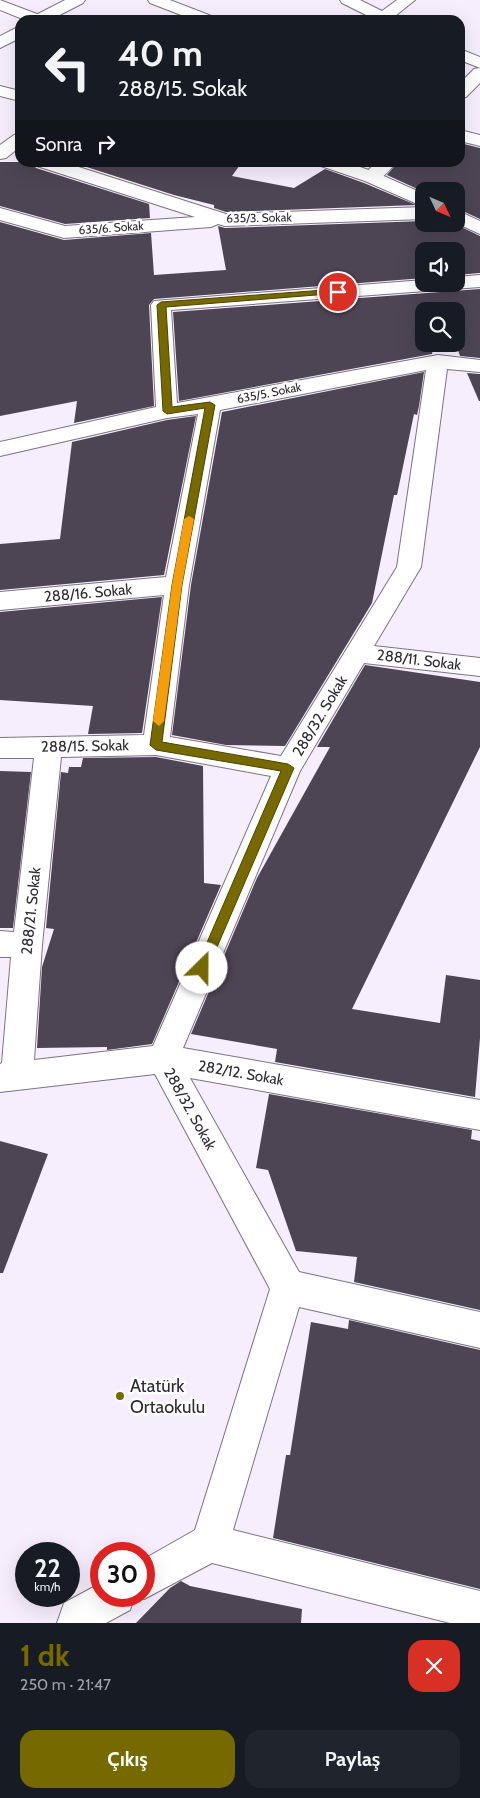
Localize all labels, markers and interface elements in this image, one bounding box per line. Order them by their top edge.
text: 40 m [118,32,203,75]
icon: left [35,35,100,100]
text: 288/15. Sokak [118,75,247,102]
icon: right [92,130,120,158]
text: Sonra [35,133,82,156]
north arrow [415,182,465,232]
map controls [415,182,465,352]
street label: 635/3. Sokak [226,209,292,226]
street label: 635/6. Sokak [78,218,145,237]
button: sound [415,242,465,292]
pin [317,271,359,313]
icon: arrive [324,278,352,306]
button: search [415,302,465,352]
street label: 635/5. Sokak [235,379,303,406]
street label: 288/16. Sokak [43,580,133,606]
street label: 288/11. Sokak [376,646,462,674]
street label: 288/32. Sokak [289,672,351,760]
street label: 288/15. Sokak [41,736,129,756]
street label: 288/21. Sokak [17,866,45,956]
position arrow [175,941,227,993]
street label: 282/12. Sokak [197,1057,285,1089]
street label: 288/32. Sokak [160,1065,220,1153]
place label: Atatürk Ortaokulu [130,1375,205,1418]
marker: Atatürk Ortaokulu [114,1390,126,1402]
speed limit sign: 30 [90,1542,155,1607]
text: 22 [34,1553,61,1583]
text: km/h [34,1579,61,1594]
text: 1 dk [20,1637,70,1674]
button: close [408,1640,460,1692]
text: 250 m · 21:47 [20,1675,111,1694]
button: Çıkış [20,1730,235,1788]
button: Paylaş [245,1730,460,1788]

